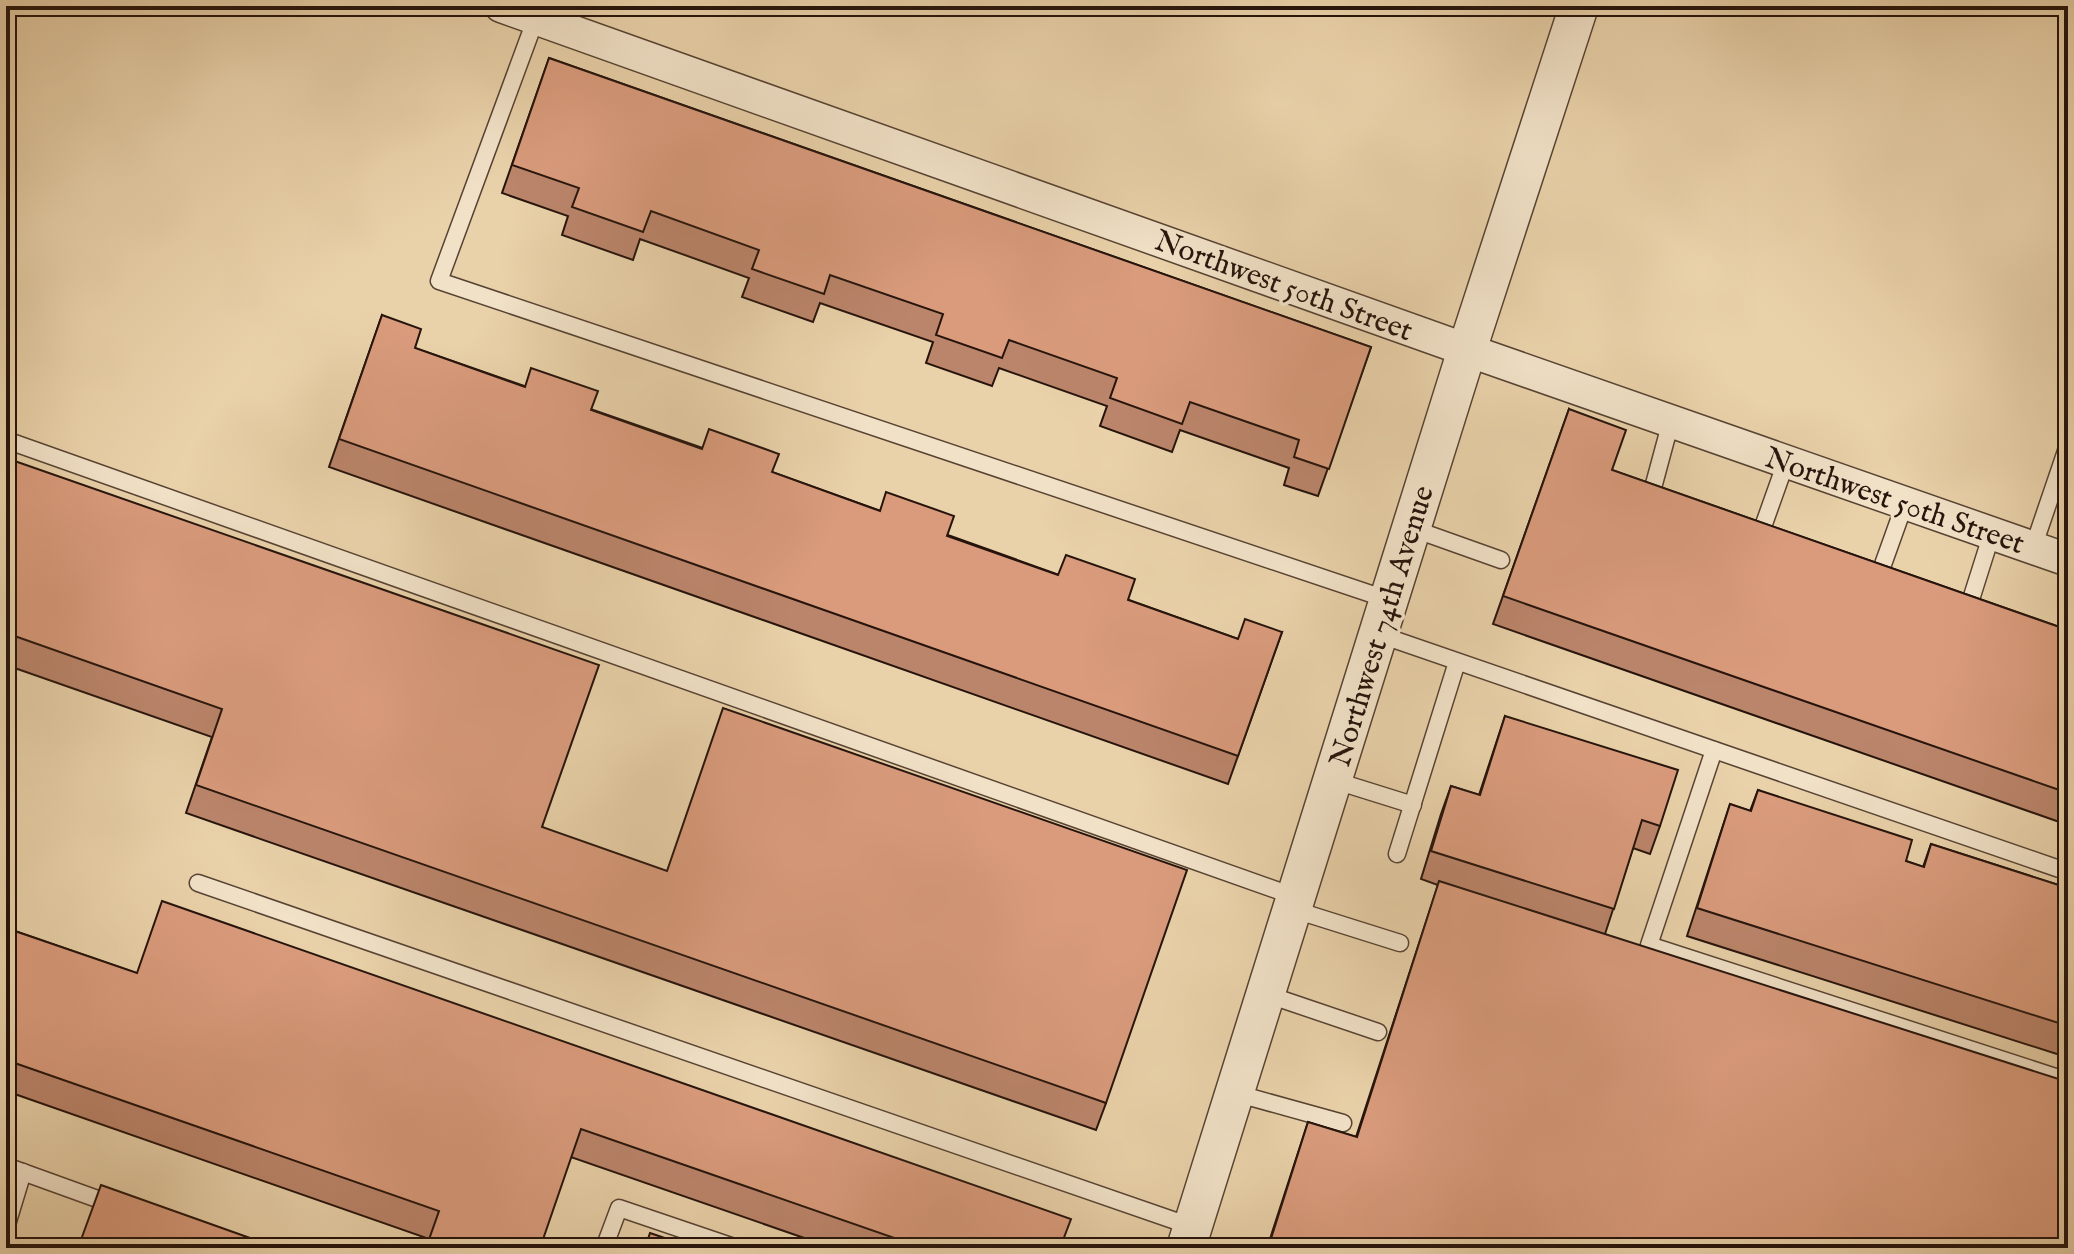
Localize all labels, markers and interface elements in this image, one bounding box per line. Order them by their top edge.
street label: Northwest 50th Street [1149,223,1417,351]
street label: Northwest 50th Street [1760,440,2029,564]
street label: Northwest 74th Avenue [1322,481,1444,772]

